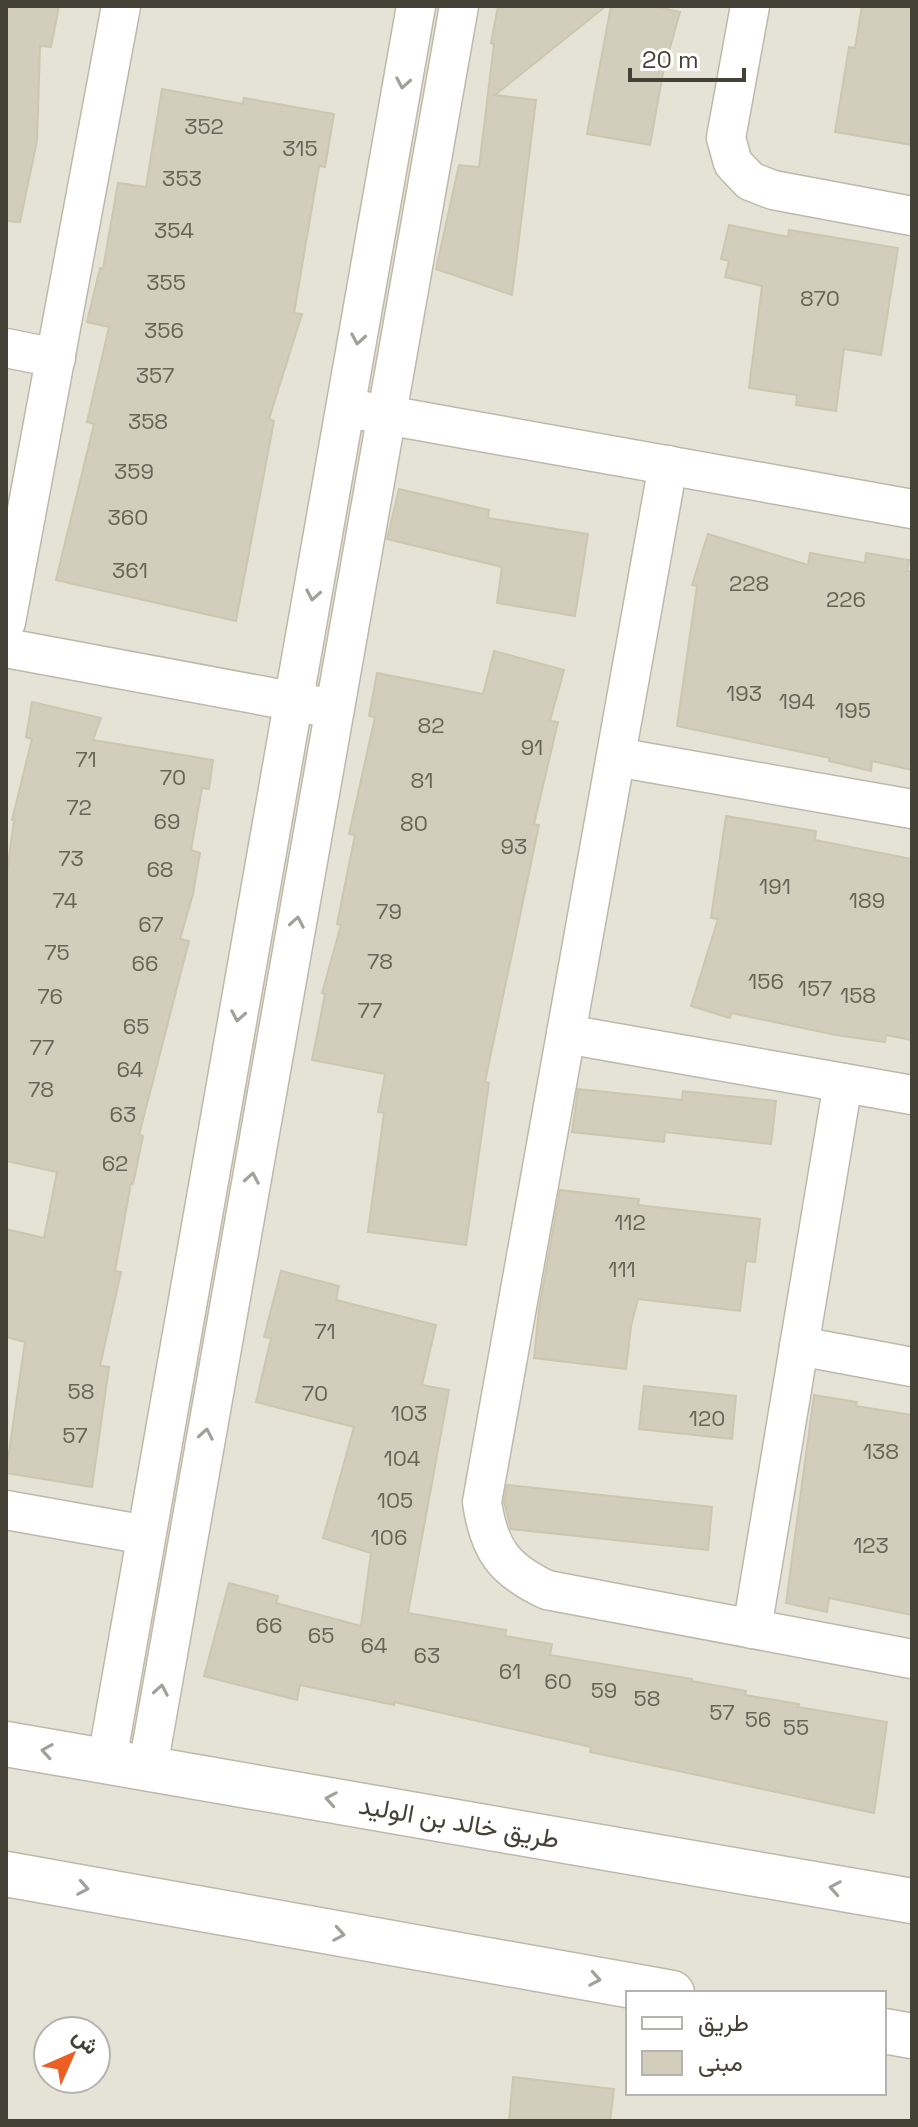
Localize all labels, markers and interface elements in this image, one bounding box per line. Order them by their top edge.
scale bar [630,32,744,82]
text: 20 m [642,44,699,75]
one-way arrow [395,76,412,90]
house number: 352 [184,112,224,140]
house number: 315 [282,134,318,162]
house number: 353 [162,164,202,192]
house number: 354 [154,216,194,244]
house number: 355 [146,268,186,296]
house number: 870 [800,284,840,312]
house number: 356 [144,316,184,344]
one-way arrow [350,332,367,346]
house number: 357 [136,361,174,389]
house number: 358 [128,407,168,435]
house number: 359 [114,457,154,485]
house number: 360 [108,503,148,531]
house number: 361 [112,556,148,584]
house number: 228 [729,569,769,597]
house number: 226 [826,585,866,613]
one-way arrow [305,588,322,602]
house number: 193 [726,679,762,707]
house number: 194 [779,687,815,715]
house number: 195 [835,696,871,724]
house number: 82 [418,711,444,739]
house number: 91 [521,733,543,761]
house number: 71 [75,745,97,773]
house number: 70 [160,763,186,791]
house number: 81 [411,766,433,794]
house number: 72 [66,793,92,821]
house number: 69 [154,807,180,835]
house number: 80 [400,809,428,837]
house number: 93 [501,832,527,860]
house number: 73 [58,844,84,872]
house number: 68 [146,855,174,883]
house number: 191 [759,872,791,900]
house number: 74 [53,886,78,914]
house number: 189 [849,886,885,914]
house number: 79 [376,897,402,925]
house number: 67 [138,910,164,938]
one-way arrow [288,916,305,929]
house number: 75 [44,938,70,966]
house number: 78 [367,947,393,975]
house number: 66 [132,949,158,977]
house number: 156 [748,967,784,995]
house number: 157 [798,974,832,1002]
house number: 158 [840,981,876,1009]
house number: 76 [37,982,63,1010]
house number: 77 [358,996,382,1024]
one-way arrow [230,1010,247,1023]
house number: 65 [123,1012,149,1040]
house number: 77 [30,1033,54,1061]
house number: 64 [116,1055,144,1083]
house number: 78 [28,1075,54,1103]
house number: 63 [110,1100,136,1128]
house number: 62 [102,1149,128,1177]
one-way arrow [243,1172,260,1185]
house number: 112 [614,1208,646,1236]
house number: 111 [608,1255,636,1283]
house number: 71 [314,1317,336,1345]
house number: 58 [68,1377,94,1405]
house number: 70 [302,1379,328,1407]
house number: 103 [391,1399,427,1427]
house number: 120 [689,1404,725,1432]
house number: 57 [62,1421,88,1449]
one-way arrow [197,1428,214,1441]
house number: 138 [863,1437,899,1465]
house number: 104 [383,1444,421,1472]
house number: 105 [377,1486,413,1514]
house number: 106 [371,1523,407,1551]
house number: 123 [853,1531,889,1559]
house number: 66 [256,1611,282,1639]
house number: 65 [308,1621,334,1649]
house number: 64 [360,1631,388,1659]
house number: 63 [414,1641,440,1669]
house number: 61 [499,1657,521,1685]
house number: 60 [544,1667,572,1695]
house number: 59 [591,1676,617,1704]
one-way arrow [152,1684,169,1697]
house number: 58 [634,1684,660,1712]
house number: 57 [709,1698,735,1726]
house number: 56 [745,1705,771,1733]
house number: 55 [783,1713,809,1741]
one-way arrow [40,1743,54,1760]
street label: طريق خالد بن الوليد [356,1788,562,1856]
one-way arrow [324,1792,338,1809]
one-way arrow [76,1878,90,1895]
one-way arrow [828,1880,842,1897]
one-way arrow [332,1924,345,1941]
one-way arrow [588,1970,601,1987]
legend [626,1991,886,2095]
text: طريق [698,2007,749,2038]
north arrow [32,2015,112,2095]
text: ش [67,2022,105,2060]
text: مبنى [698,2047,743,2078]

